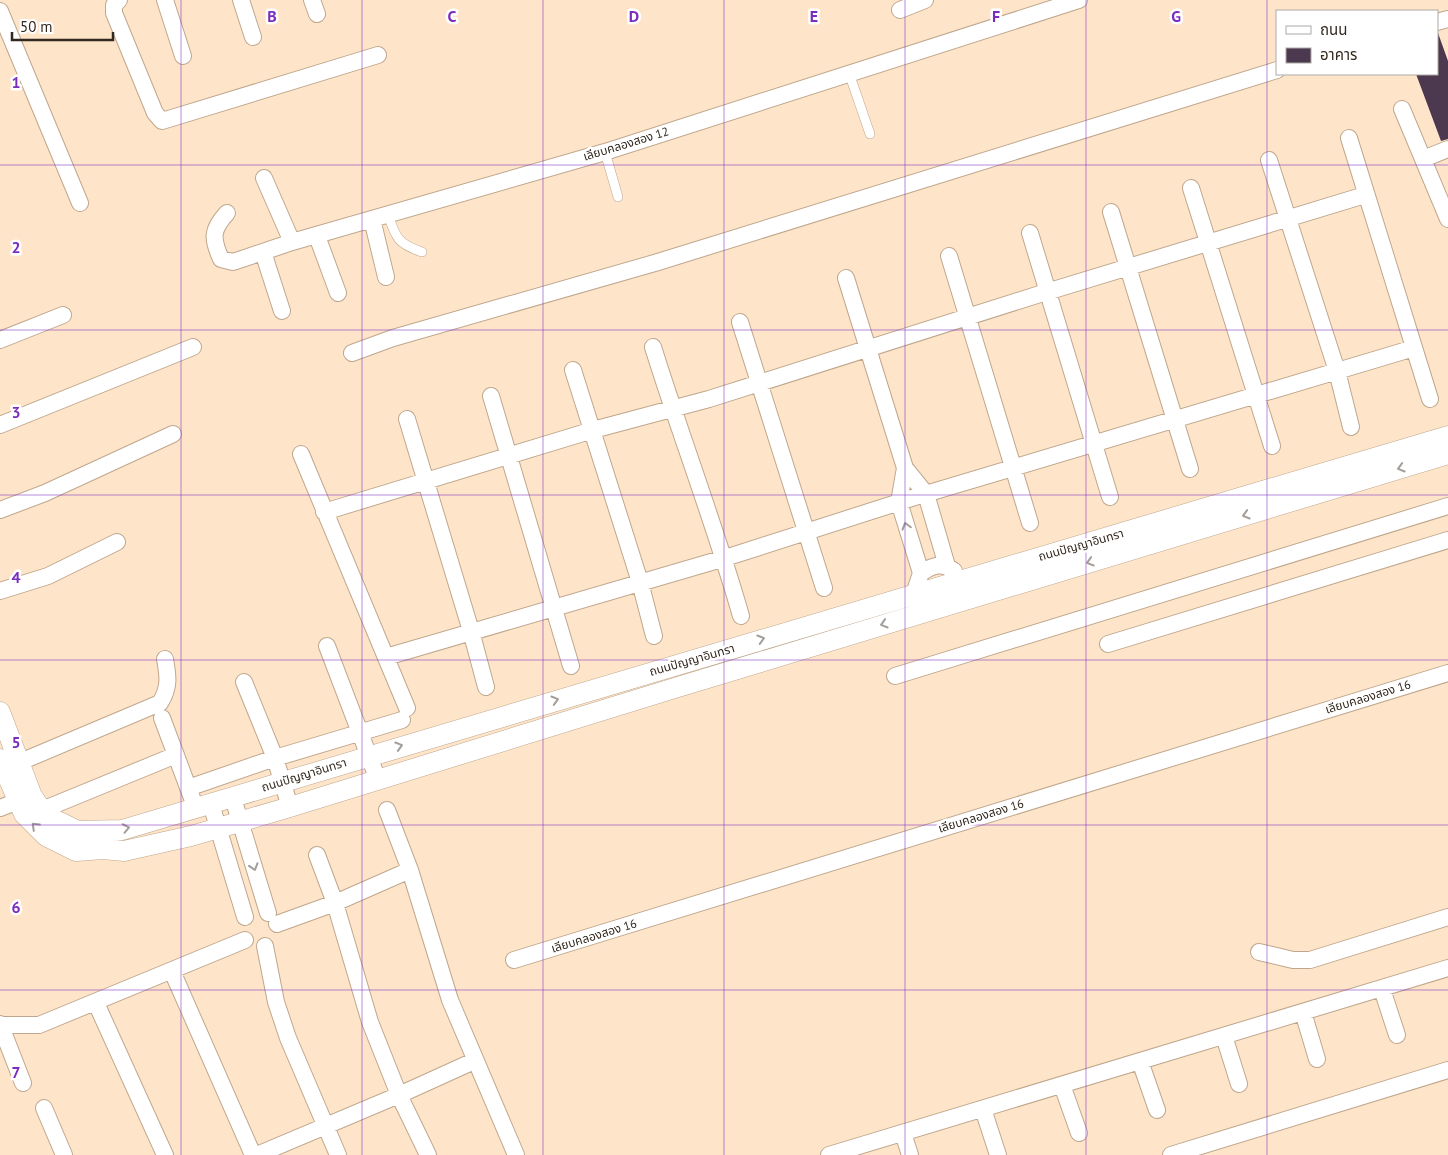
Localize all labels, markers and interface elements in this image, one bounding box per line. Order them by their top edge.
text: B [267,6,277,26]
text: C [448,6,457,26]
text: D [629,6,639,26]
text: E [810,6,818,26]
text: F [992,6,1000,26]
text: G [1171,6,1181,26]
scale bar [12,10,114,42]
legend [1276,10,1438,75]
text: 50 m [20,17,53,36]
text: ถนน [1320,20,1347,39]
text: อาคาร [1320,45,1357,64]
text: 1 [11,72,21,92]
street label: เลียบคลองสอง 12 [581,123,670,164]
text: 2 [11,237,21,257]
text: 3 [11,402,21,422]
one-way arrow [1398,463,1406,473]
one-way arrow [1242,510,1250,520]
one-way arrow [902,522,912,531]
street label: ถนนปัญญาอินทรา [1036,525,1125,564]
one-way arrow [1087,557,1095,567]
text: 4 [11,567,21,587]
one-way arrow [881,619,889,629]
one-way arrow [757,635,765,645]
street label: ถนนปัญญาอินทรา [647,640,736,679]
street label: เลียบคลองสอง 16 [1323,676,1412,717]
one-way arrow [550,696,559,706]
text: 5 [11,732,21,752]
one-way arrow [395,742,403,752]
street label: ถนนปัญญาอินทรา [260,754,348,795]
street label: เลียบคลองสอง 16 [936,795,1025,836]
one-way arrow [32,823,41,832]
one-way arrow [122,823,131,834]
one-way arrow [248,863,258,871]
text: 6 [11,897,21,917]
street label: เลียบคลองสอง 16 [549,915,638,956]
text: 7 [11,1062,21,1082]

